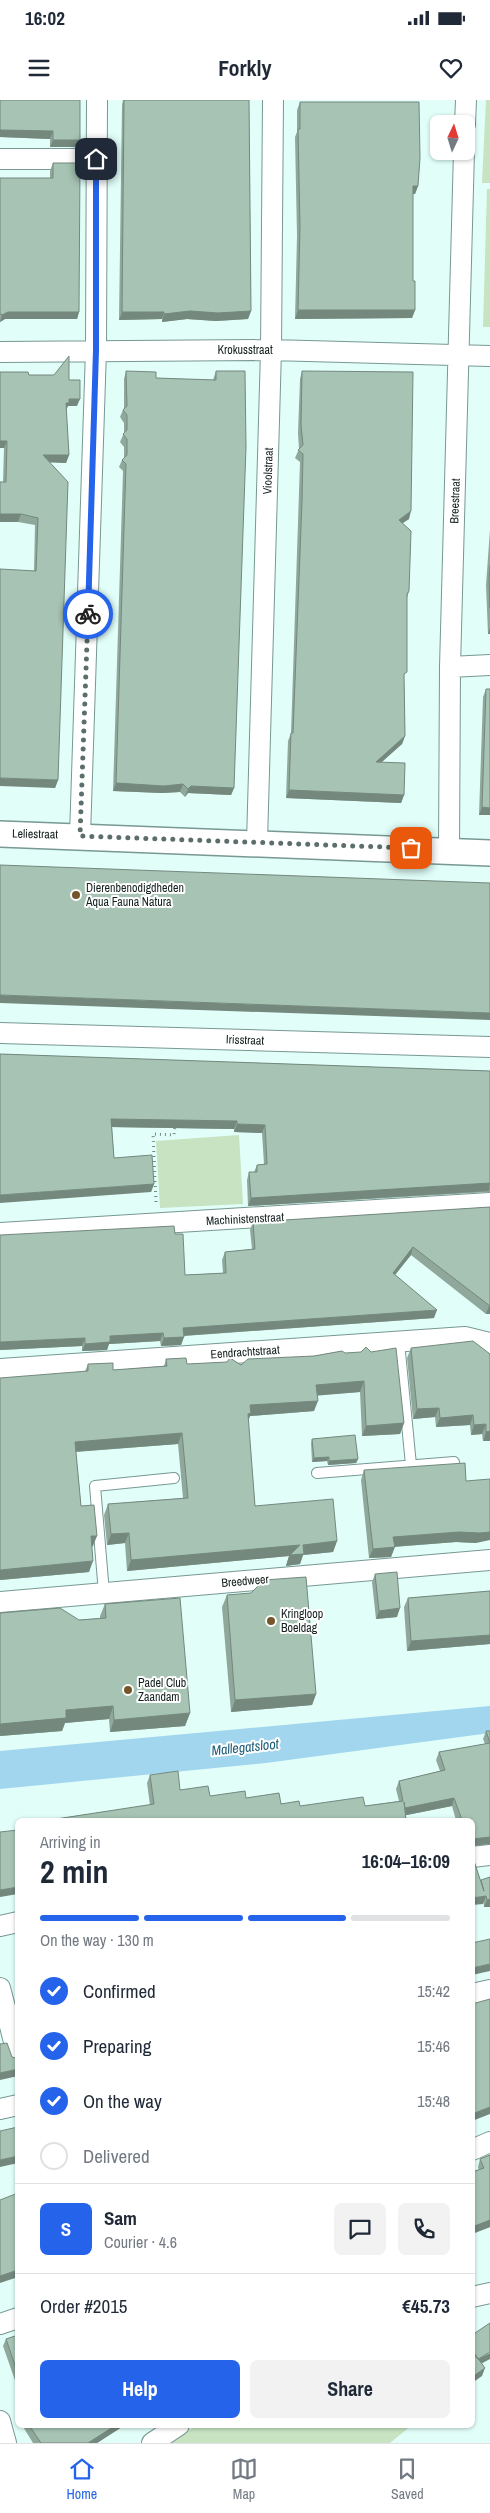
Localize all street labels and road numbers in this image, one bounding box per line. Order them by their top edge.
street label: Krokusstraat [217,342,273,358]
street label: Vioolstraat [259,447,277,495]
street label: Breestraat [446,478,464,524]
street label: Leliestraat [12,826,58,842]
street label: Irisstraat [226,1031,265,1049]
street label: Machinistenstraat [206,1209,285,1229]
street label: Eendrachtstraat [210,1342,280,1362]
street label: Breedweer [221,1571,270,1591]

